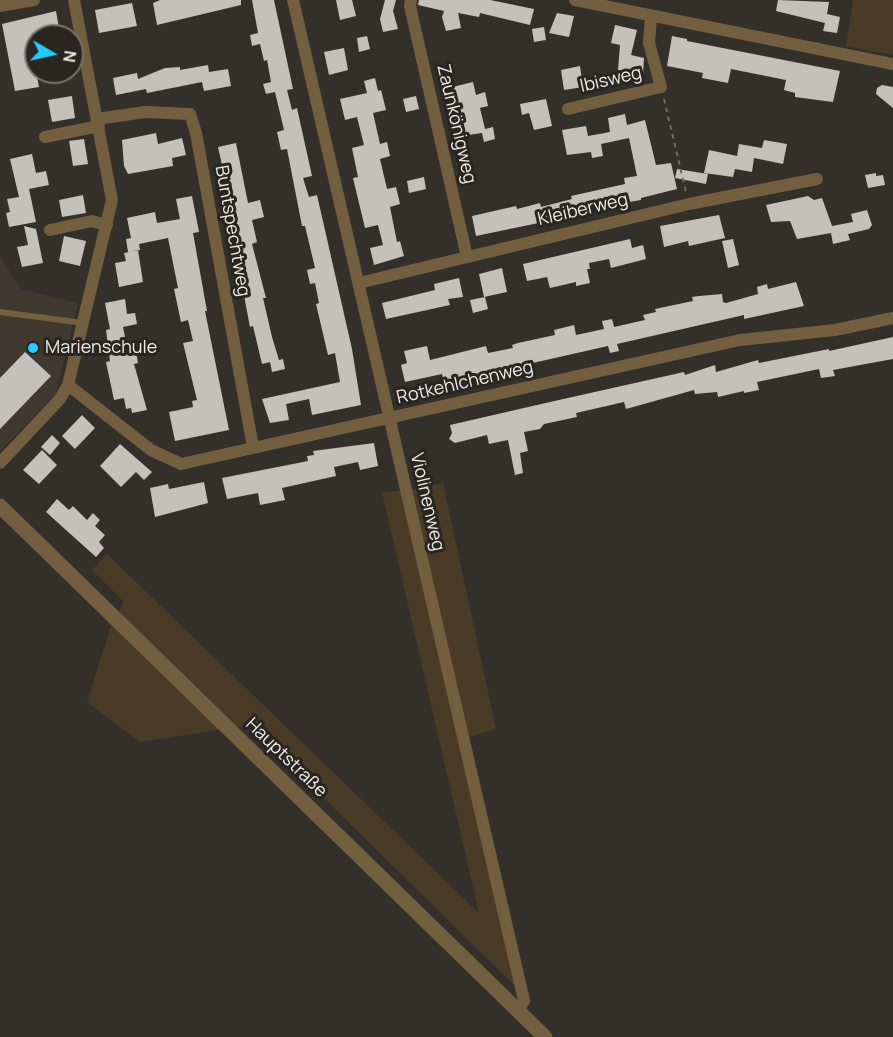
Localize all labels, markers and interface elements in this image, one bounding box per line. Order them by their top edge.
north arrow [24,24,84,84]
text: N [58,49,82,64]
street label: Zaunkönigweg [432,62,480,186]
street label: Ibisweg [578,62,644,98]
street label: Buntspechtweg [210,164,254,298]
street label: Kleiberweg [536,189,630,231]
place label: Marienschule [45,337,157,359]
marker: Marienschule [26,341,40,355]
street label: Rotkehlchenweg [395,357,535,409]
street label: Violinenweg [405,451,449,553]
street label: Hauptstraße [241,714,331,802]

